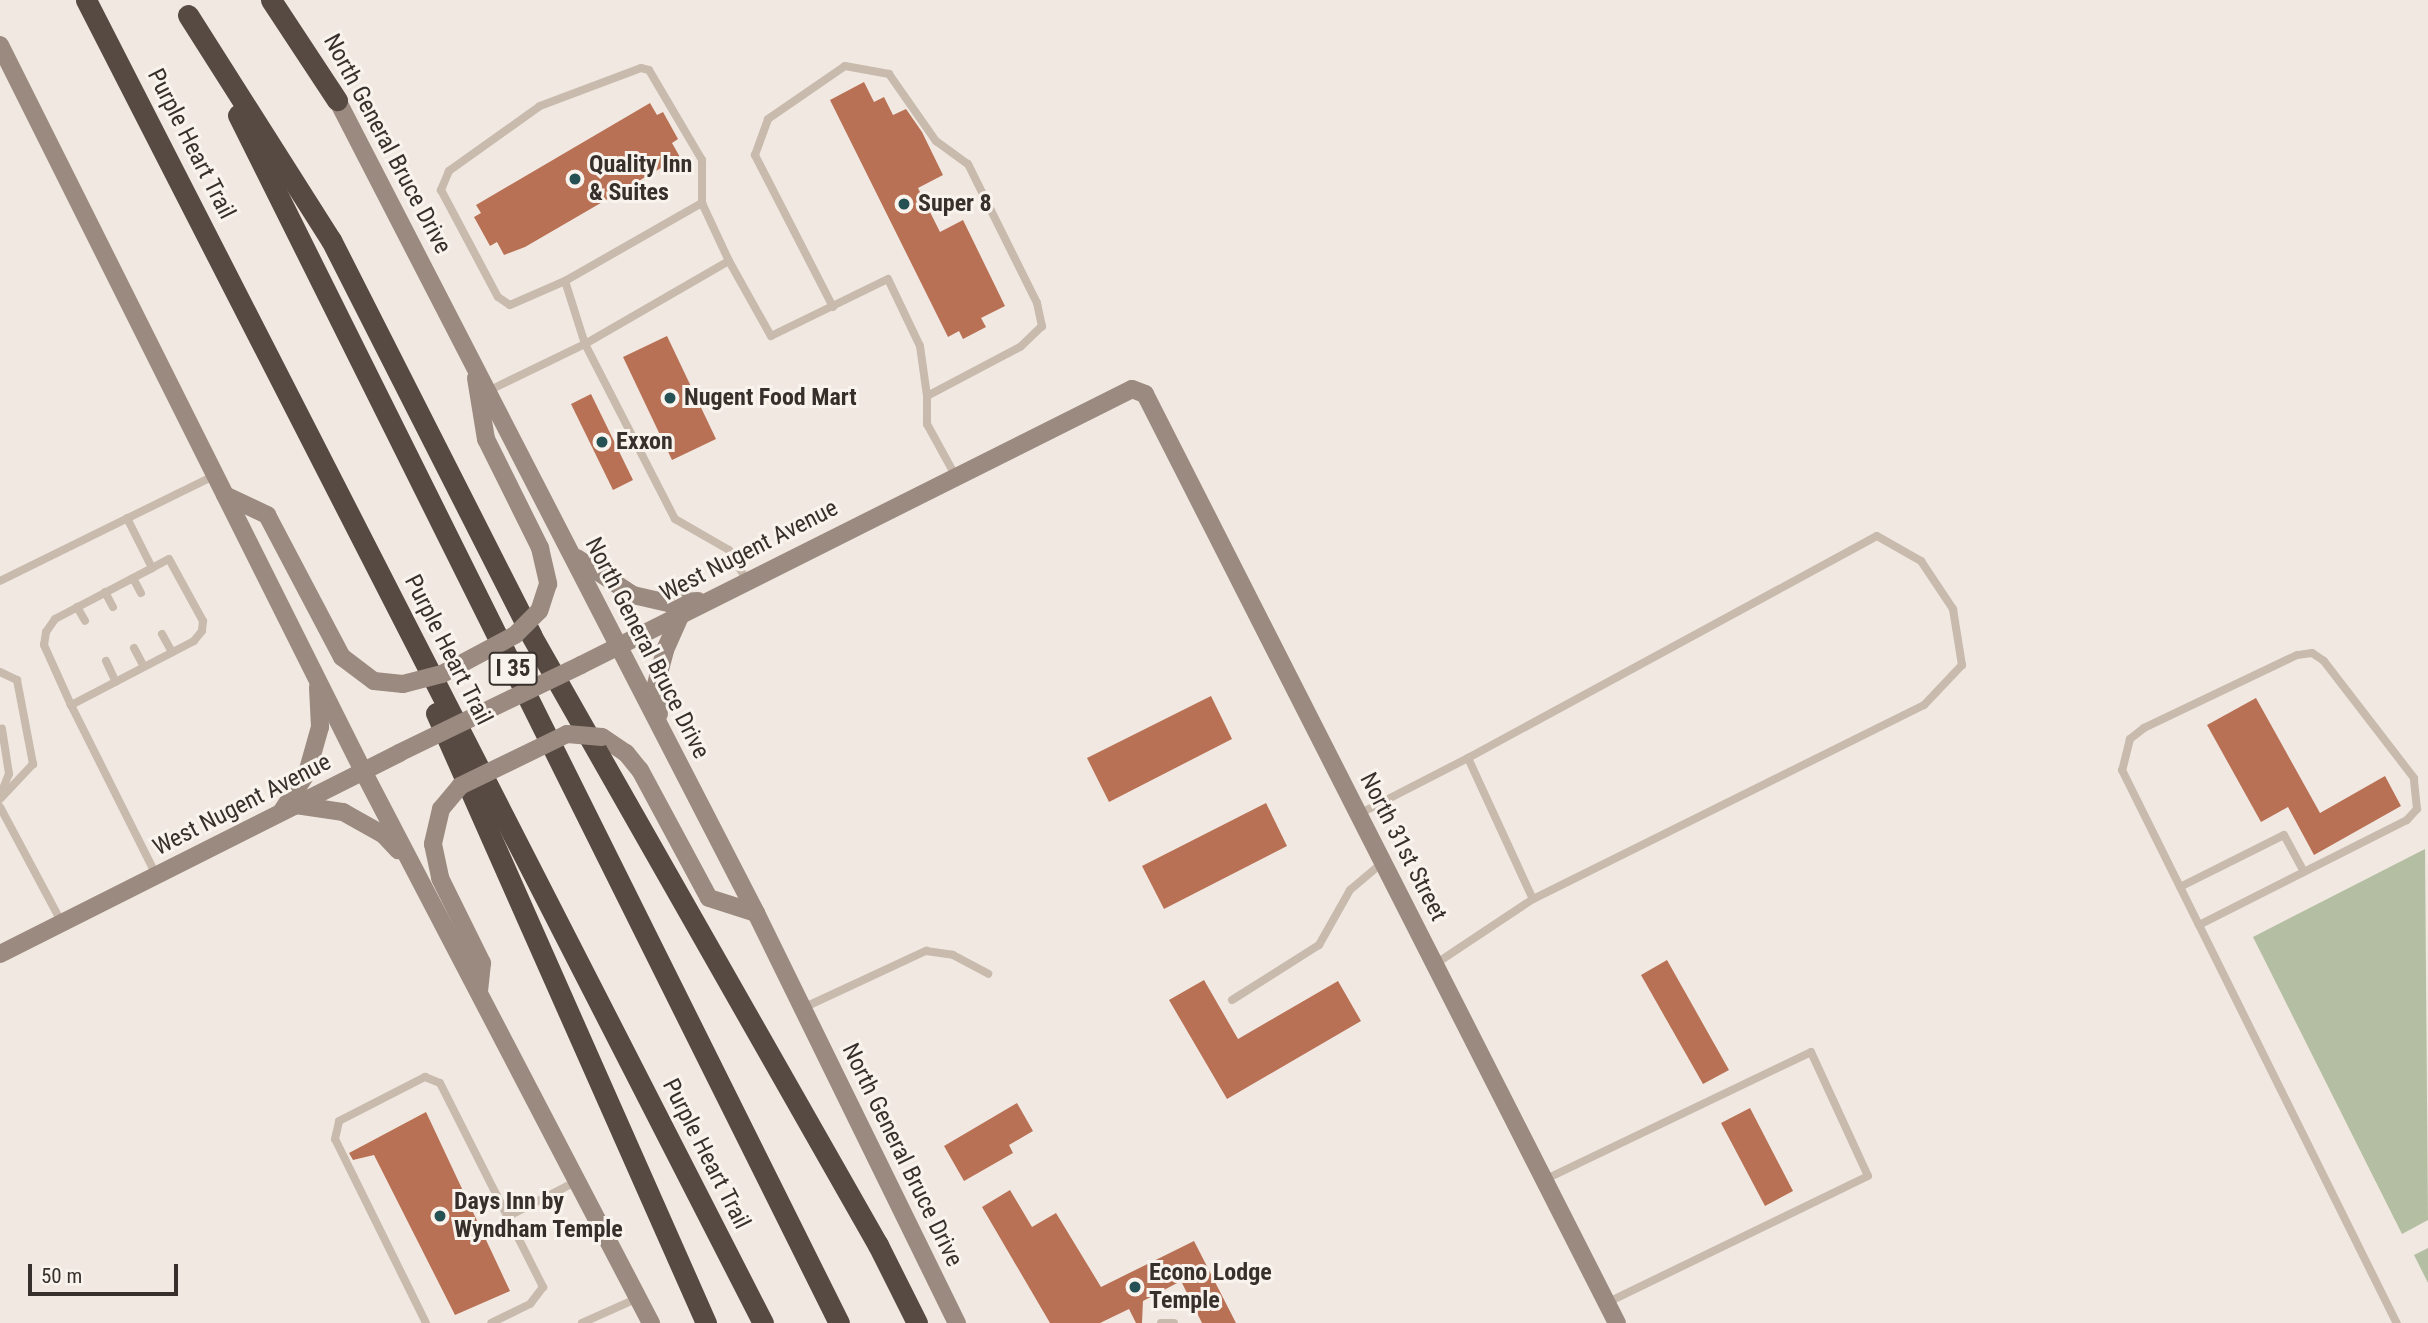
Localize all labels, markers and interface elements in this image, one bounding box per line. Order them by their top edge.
street label: North General Bruce Drive [317,29,457,259]
street label: Purple Heart Trail [141,64,241,224]
place label: Quality Inn & Suites [589,151,692,207]
marker: Quality Inn & Suites [567,171,583,187]
place label: Super 8 [918,190,992,218]
marker: Super 8 [896,196,912,212]
place label: Nugent Food Mart [684,384,857,412]
marker: Nugent Food Mart [662,390,678,406]
place label: Exxon [616,428,673,456]
marker: Exxon [594,434,610,450]
street label: West Nugent Avenue [655,494,843,608]
street label: North General Bruce Drive [579,533,715,763]
street label: Purple Heart Trail [398,570,498,730]
road number: I 35 [489,650,538,688]
street label: West Nugent Avenue [148,748,336,862]
street label: North 31st Street [1353,768,1453,926]
street label: North General Bruce Drive [835,1039,969,1271]
street label: Purple Heart Trail [656,1074,756,1234]
place label: Days Inn by Wyndham Temple [454,1188,624,1244]
marker: Days Inn by Wyndham Temple [432,1208,448,1224]
scale bar [32,1250,182,1294]
place label: Econo Lodge Temple [1149,1259,1272,1315]
text: 50 m [41,1264,82,1288]
marker: Econo Lodge Temple [1127,1279,1143,1295]

